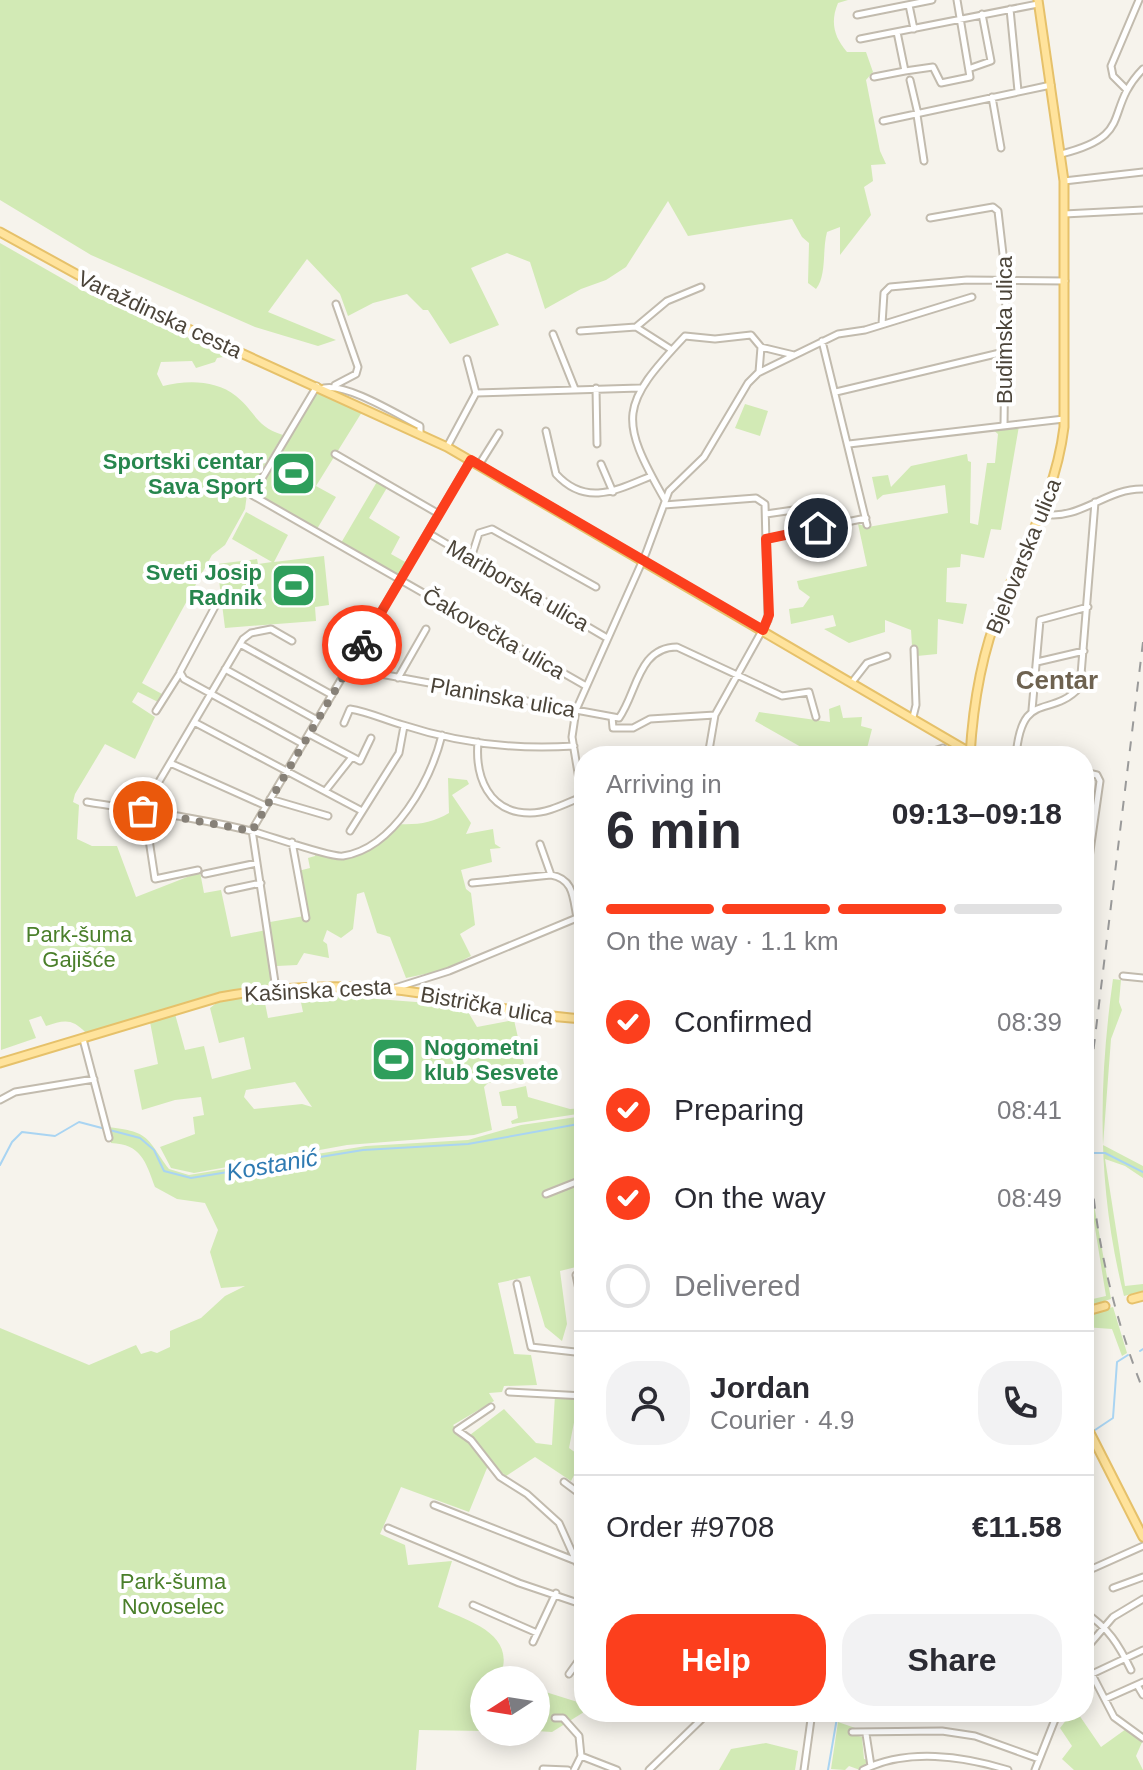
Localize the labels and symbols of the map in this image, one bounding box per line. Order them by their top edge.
street label: Budimska ulica [992,255,1017,404]
street label: Varaždinska cesta [74,265,246,364]
place label: Sportski centar Sava Sport [103,449,264,499]
sports icon: Sportski centar Sava Sport [270,450,318,498]
street label: Bjelovarska ulica [981,474,1066,637]
pin [784,494,852,562]
street label: Mariborska ulica [442,535,594,637]
place label: Sveti Josip Radnik [146,560,263,610]
sports icon: Sveti Josip Radnik [269,561,317,609]
street label: Čakovečka ulica [418,583,570,685]
courier [322,605,402,685]
district label: Centar [1016,665,1098,695]
street label: Planinska ulica [428,672,578,723]
pin [109,777,177,845]
park label: Park-šuma Gajišće [26,922,133,972]
street label: Kašinska cesta [243,974,393,1007]
street label: Bistrička ulica [419,982,556,1030]
place label: Nogometni klub Sesvete [424,1035,559,1085]
sports icon: Nogometni klub Sesvete [369,1036,417,1084]
water label: Kostanić [224,1143,320,1186]
park label: Park-šuma Novoselec [120,1569,227,1619]
north arrow [470,1666,550,1746]

